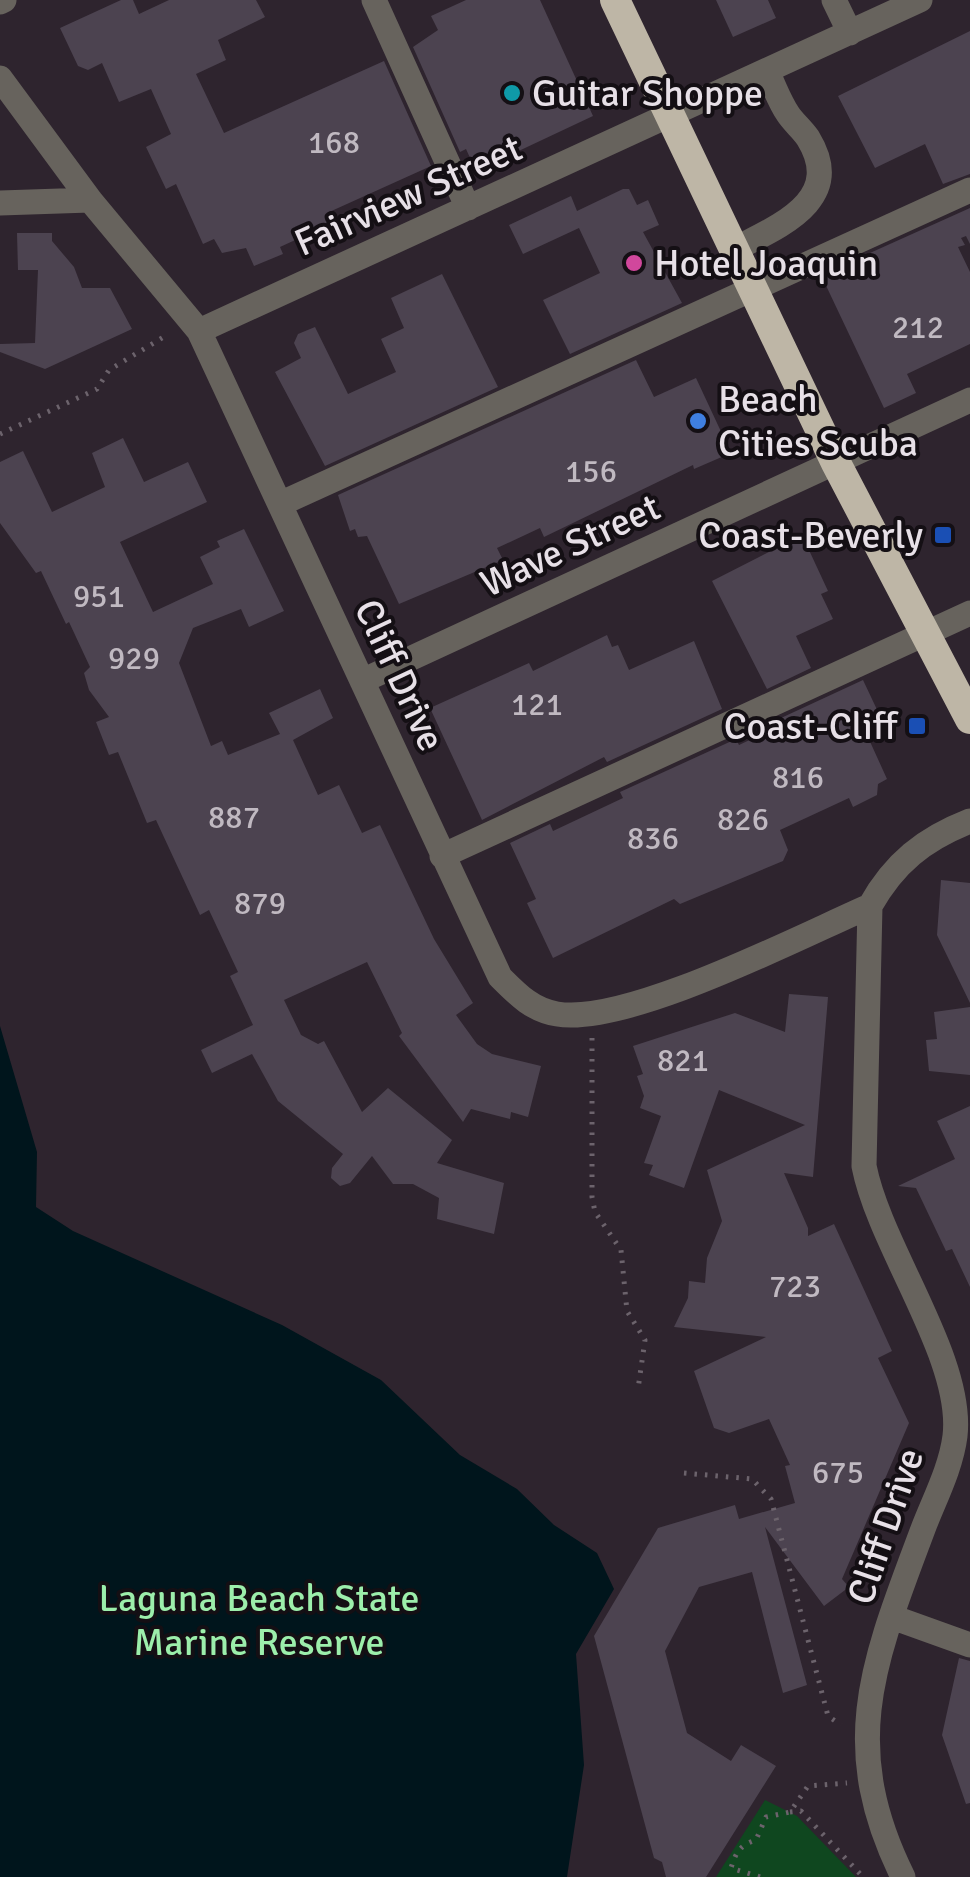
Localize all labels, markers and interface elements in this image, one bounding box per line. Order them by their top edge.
place label: Guitar Shoppe [532,70,763,117]
marker: Guitar Shoppe [501,82,523,104]
house number: 168 [308,123,360,162]
street label: Fairview Street [287,124,529,267]
place label: Hotel Joaquin [654,240,878,287]
marker: Hotel Joaquin [623,252,645,274]
house number: 212 [892,308,944,347]
place label: Beach Cities Scuba [718,376,918,467]
marker: Beach Cities Scuba [687,410,709,432]
house number: 156 [565,452,617,491]
street label: Wave Street [473,483,667,607]
place label: Coast-Beverly [698,512,923,559]
marker: Coast-Beverly [932,524,954,546]
house number: 951 [73,577,125,616]
street label: Cliff Drive [344,592,455,758]
house number: 929 [108,639,160,678]
house number: 121 [511,685,563,724]
place label: Coast-Cliff [724,703,899,750]
marker: Coast-Cliff [906,715,928,737]
house number: 816 [772,758,824,797]
house number: 887 [208,798,260,837]
house number: 826 [717,800,769,839]
house number: 836 [627,819,679,858]
house number: 879 [234,884,286,923]
house number: 821 [657,1041,709,1080]
house number: 723 [769,1267,821,1306]
street label: Cliff Drive [837,1442,934,1610]
house number: 675 [812,1453,864,1492]
park label: Laguna Beach State Marine Reserve [98,1575,420,1666]

